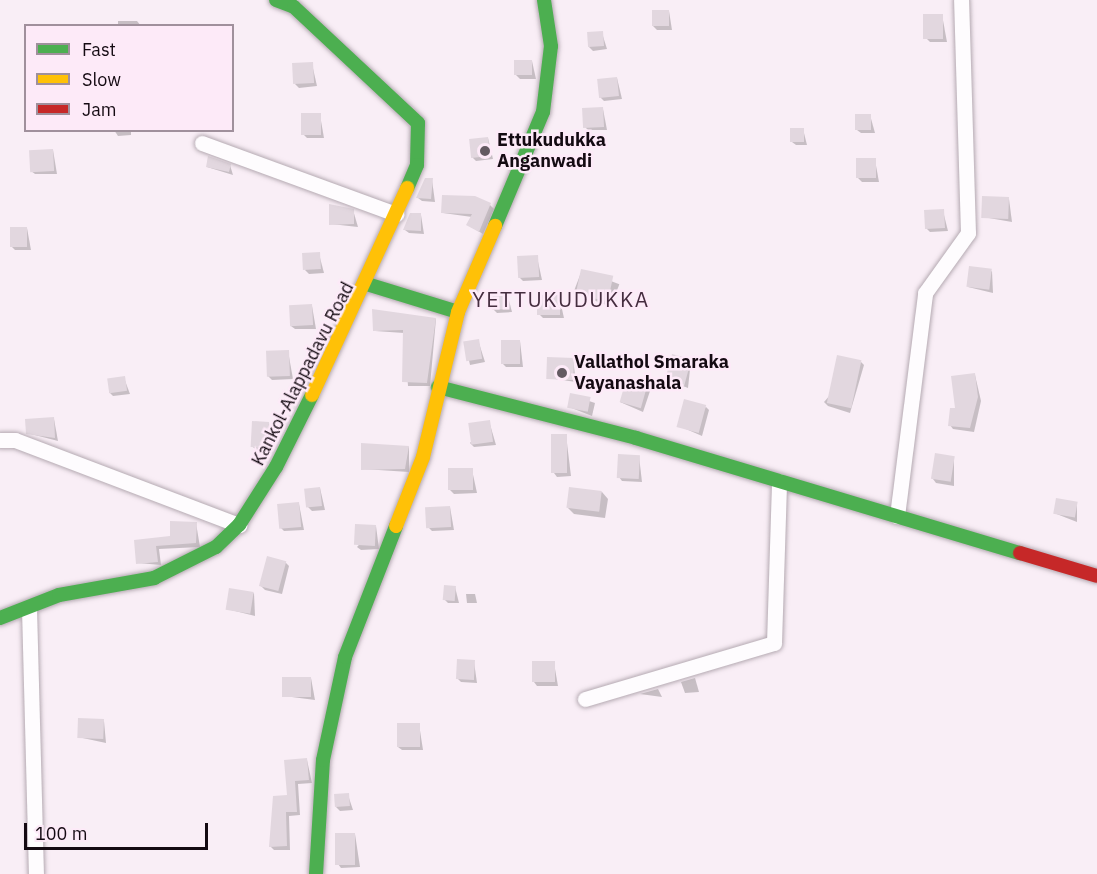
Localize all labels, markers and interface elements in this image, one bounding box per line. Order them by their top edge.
legend [24,24,234,132]
text: Fast [82,38,116,61]
text: Slow [82,68,121,91]
text: Jam [82,98,117,121]
place label: Ettukudukka Anganwadi [497,130,606,172]
marker: Ettukudukka Anganwadi [478,144,492,158]
street label: Kankol-Alappadavu Road [247,279,359,469]
district label: YETTUKUDUKKA [472,286,650,312]
place label: Vallathol Smaraka Vayanashala [574,352,729,394]
marker: Vallathol Smaraka Vayanashala [555,366,569,380]
scale bar [27,811,212,849]
text: 100 m [35,822,87,845]

